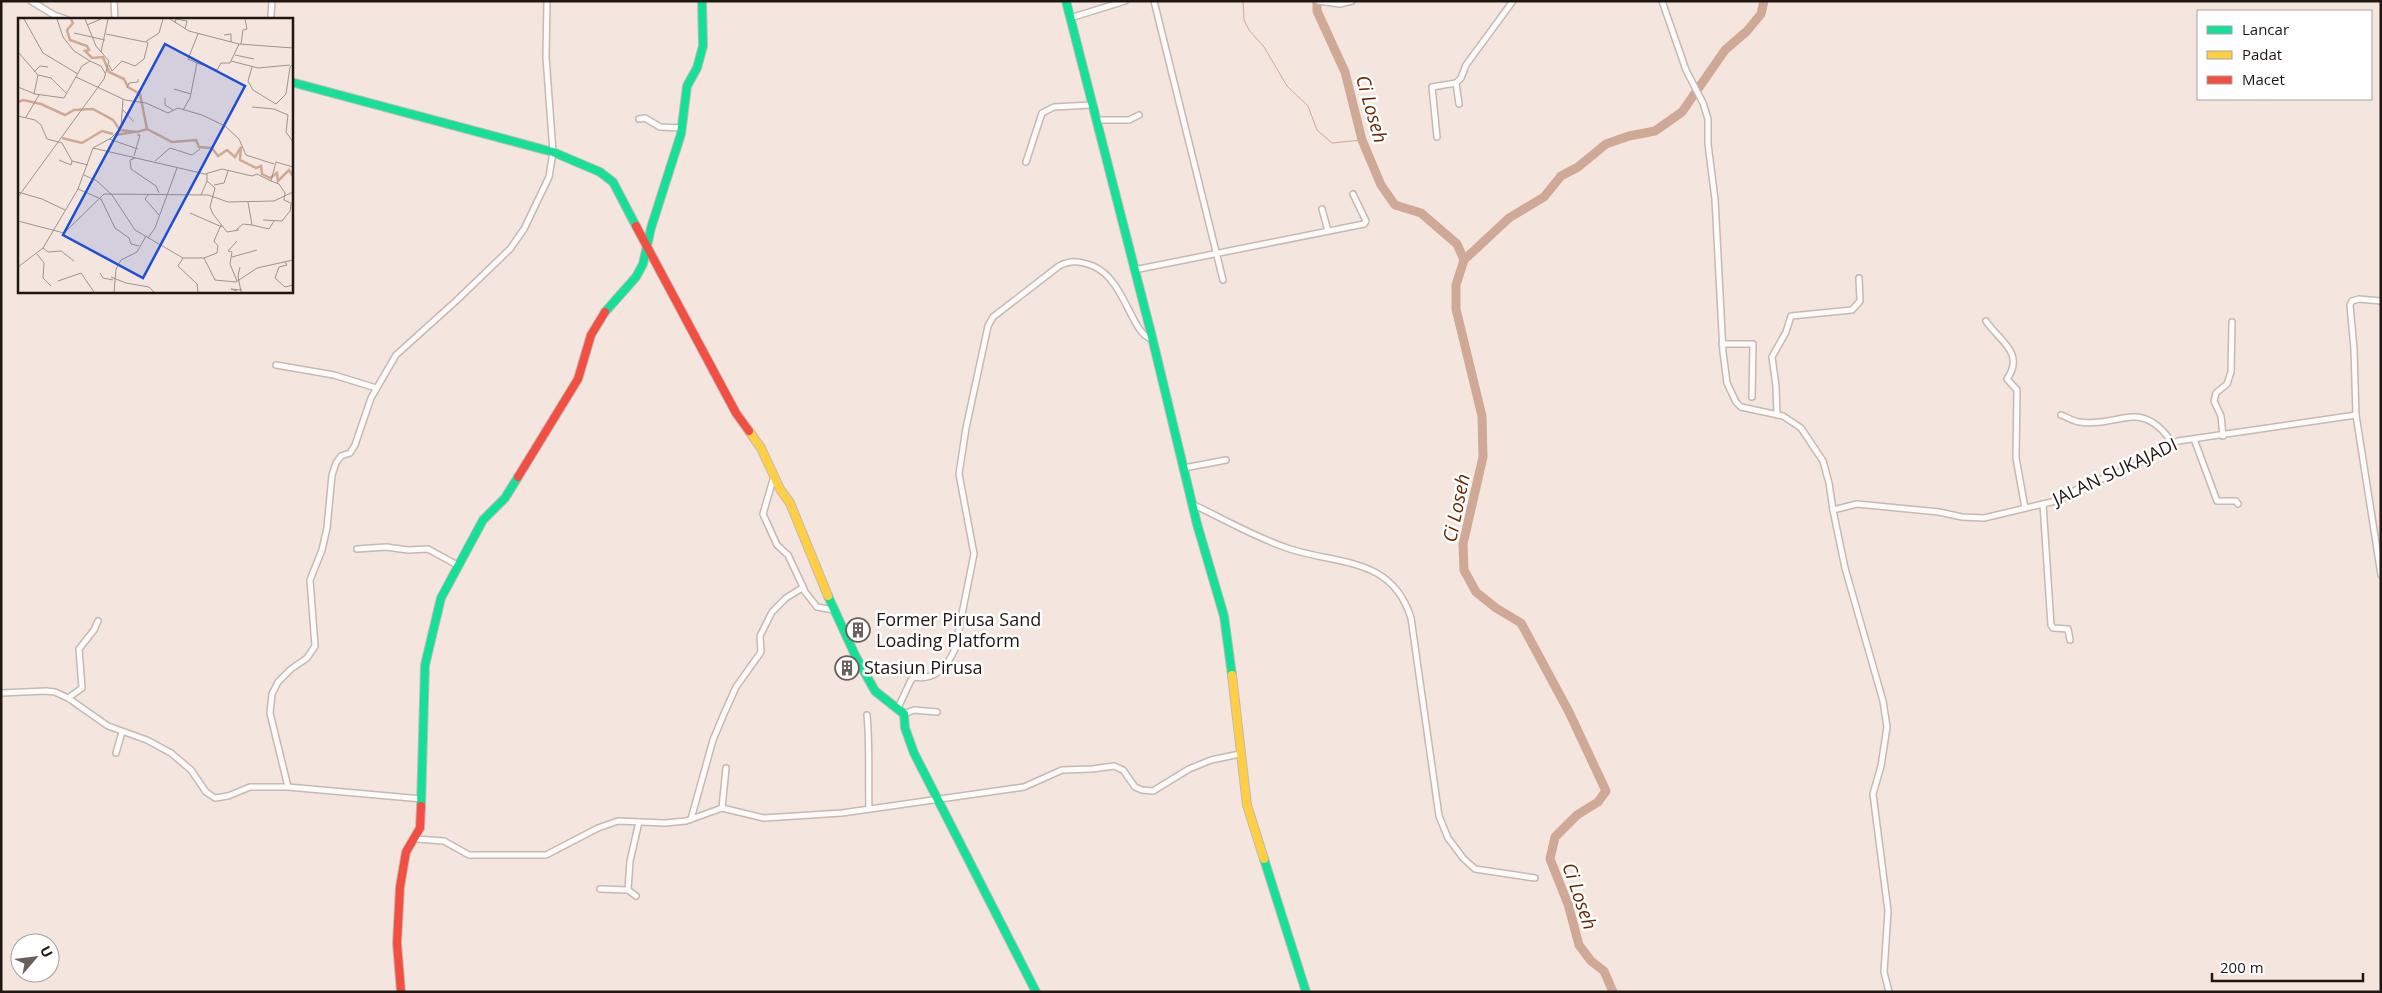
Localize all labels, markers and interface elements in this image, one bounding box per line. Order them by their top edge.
legend [2197,10,2372,100]
inset map [18,18,292,292]
text: Lancar [2242,19,2289,39]
text: Padat [2242,44,2282,64]
text: Macet [2242,69,2285,89]
water label: Ci Loseh [1350,72,1394,146]
street label: JALAN SUKAJADI [2047,432,2181,511]
water label: Ci Loseh [1436,471,1476,545]
place label: Former Pirusa Sand Loading Platform [876,607,1041,652]
building icon: Former Pirusa Sand Loading Platform [845,617,871,643]
building icon: Stasiun Pirusa [834,655,860,681]
place label: Stasiun Pirusa [864,655,983,679]
water label: Ci Loseh [1556,859,1604,933]
north arrow [10,933,60,983]
text: U [36,943,58,961]
scale bar [2212,950,2363,982]
text: 200 m [2220,957,2264,977]

